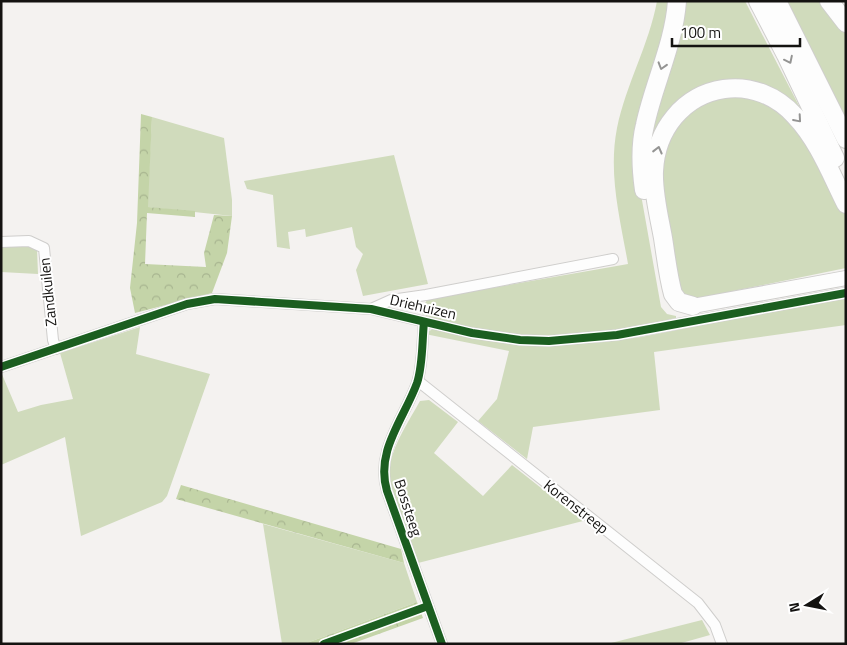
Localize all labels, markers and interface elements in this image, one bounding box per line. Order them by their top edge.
scale bar [672,15,800,47]
text: 100 m [680,21,721,44]
one-way arrow [783,55,793,64]
one-way arrow [658,61,668,69]
one-way arrow [792,114,801,123]
one-way arrow [652,146,662,154]
street label: Zandkuilen [32,257,63,328]
street label: Driehuizen [388,288,459,325]
street label: Korenstreep [539,474,614,539]
street label: Bossteeg [388,476,429,540]
north arrow [782,580,832,630]
text: N [783,601,805,614]

